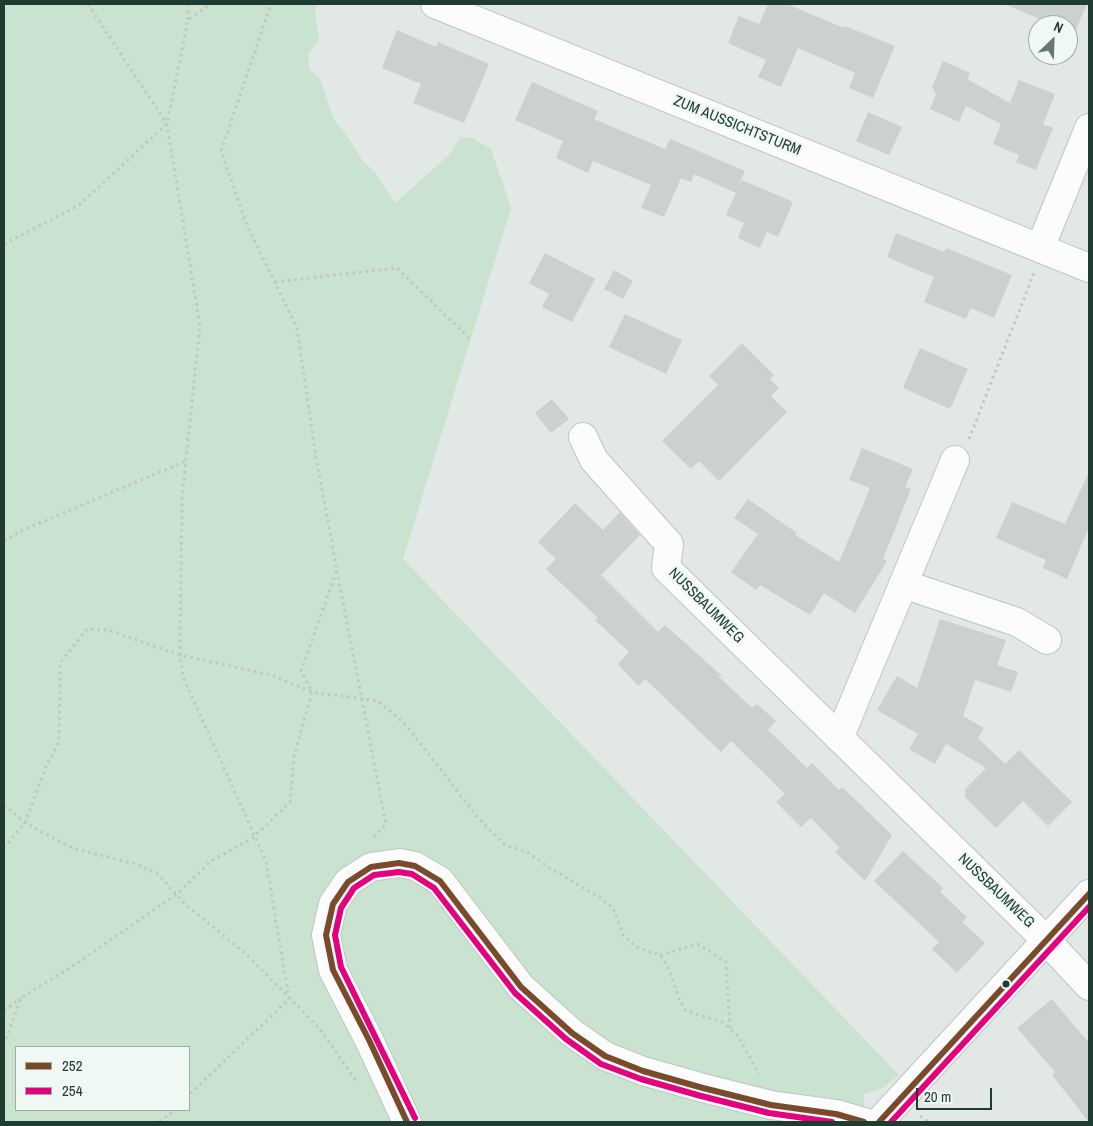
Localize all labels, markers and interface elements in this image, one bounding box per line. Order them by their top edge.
north arrow [1028,15,1078,65]
text: N [1051,17,1066,37]
street label: ZUM AUSSICHTSTURM [671,92,803,160]
street label: NUSSBAUMWEG [665,565,747,647]
street label: NUSSBAUMWEG [954,850,1038,932]
unlabelled marker [1001,979,1011,989]
legend [15,1046,190,1111]
text: 252 [62,1055,83,1076]
scale bar [918,1078,994,1110]
text: 254 [62,1080,83,1101]
text: 20 m [924,1086,951,1107]

